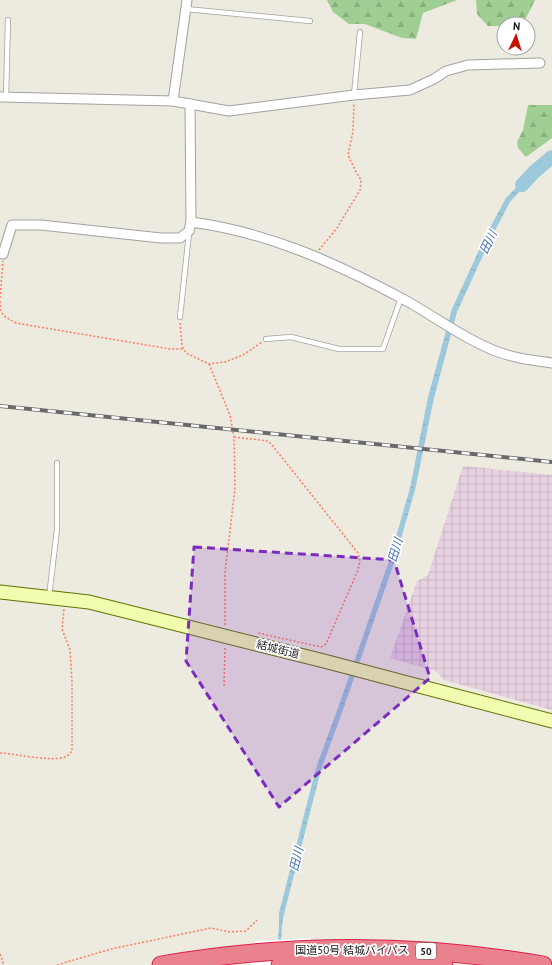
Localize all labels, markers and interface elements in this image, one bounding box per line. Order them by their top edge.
north arrow [496,16,536,56]
text: N [513,19,521,33]
water label: 田川 [476,226,501,256]
water label: 田川 [384,534,406,564]
street label: 結城街道 [255,637,301,661]
water label: 田川 [286,844,307,872]
street label: 国道50号 結城バイパス [295,943,409,957]
road number: 50 [416,943,436,959]

